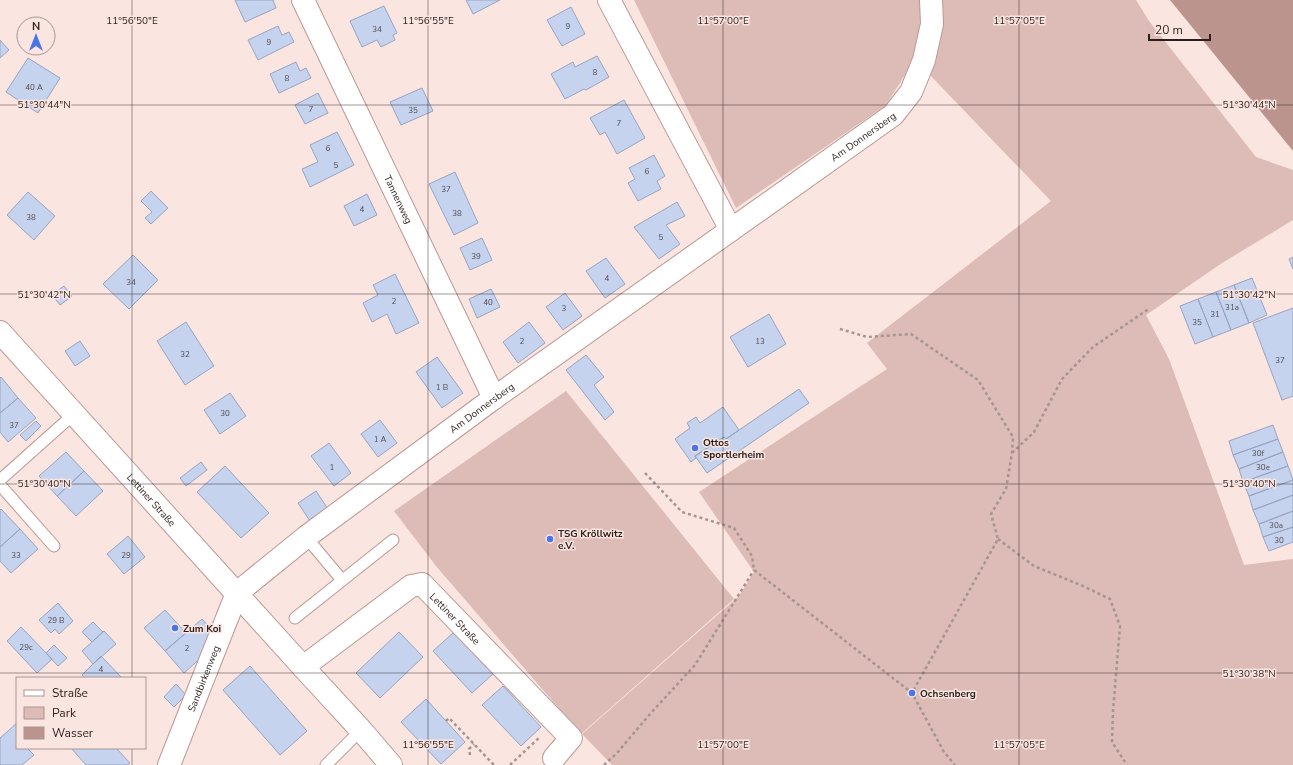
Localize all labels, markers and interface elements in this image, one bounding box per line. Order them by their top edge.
text: 11°56'50"E [106,14,158,28]
text: 11°56'55"E [402,14,454,28]
text: 11°57'00"E [697,14,749,28]
text: 11°57'05"E [993,14,1045,28]
north arrow [16,16,56,56]
scale bar [1149,16,1210,42]
text: N [32,19,40,34]
house number: 9 [566,21,571,32]
text: 20 m [1155,22,1183,38]
house number: 34 [372,24,382,35]
house number: 9 [267,37,272,48]
house number: 8 [593,67,598,78]
house number: 8 [285,73,290,84]
house number: 40 A [25,82,43,93]
text: 51°30'44"N [17,98,71,112]
text: 51°30'44"N [1222,98,1276,112]
house number: 7 [309,104,314,115]
house number: 35 [408,105,418,116]
street label: Am Donnersberg [828,109,899,165]
house number: 7 [617,118,622,129]
house number: 6 [326,143,331,154]
house number: 5 [334,160,339,171]
house number: 6 [645,166,650,177]
street label: Tannenweg [380,173,415,226]
house number: 37 [441,184,451,195]
house number: 4 [360,204,365,215]
house number: 38 [452,208,462,219]
house number: 38 [26,212,36,223]
house number: 5 [659,232,664,243]
house number: 39 [471,251,481,262]
house number: 4 [605,273,610,284]
house number: 34 [126,277,136,288]
text: 51°30'42"N [17,288,71,302]
text: 51°30'42"N [1222,288,1276,302]
house number: 2 [392,296,397,307]
house number: 40 [483,297,493,308]
house number: 31a [1225,302,1239,313]
house number: 3 [562,303,567,314]
house number: 31 [1210,309,1220,320]
house number: 35 [1192,317,1202,328]
house number: 2 [520,336,525,347]
house number: 13 [755,336,765,347]
house number: 32 [180,349,190,360]
house number: 37 [1275,355,1285,366]
street label: Am Donnersberg [447,380,517,437]
house number: 1 B [436,382,448,393]
house number: 30 [220,408,230,419]
house number: 37 [9,420,19,431]
house number: 1 A [374,434,387,445]
place label: Ottos Sportlerheim [703,436,764,462]
marker: Ottos Sportlerheim [690,443,700,453]
house number: 30f [1252,448,1264,459]
house number: 1 [330,462,335,473]
house number: 30e [1256,462,1270,473]
street label: Lettiner Straße [123,471,179,530]
text: 51°30'40"N [17,477,71,491]
text: 51°30'40"N [1222,477,1276,491]
house number: 30a [1269,520,1283,531]
place label: TSG Kröllwitz e.V. [558,527,623,553]
marker: TSG Kröllwitz e.V. [545,534,555,544]
house number: 30 [1274,535,1284,546]
house number: 33 [11,550,21,561]
house number: 29 [121,550,131,561]
street label: Lettiner Straße [426,590,483,648]
house number: 29 B [47,615,65,626]
place label: Zum Koi [183,622,221,636]
marker: Zum Koi [170,623,180,633]
house number: 29c [19,642,33,653]
house number: 2 [185,643,190,654]
street label: Sandbirkenweg [185,644,224,714]
house number: 4 [99,664,104,675]
text: 51°30'38"N [1222,667,1276,681]
legend [16,677,146,749]
text: Straße [52,685,88,701]
place label: Ochsenberg [920,687,976,701]
marker: Ochsenberg [907,688,917,698]
text: Park [52,705,77,721]
text: Wasser [52,725,94,741]
text: 11°56'55"E [402,738,454,752]
text: 11°57'00"E [697,738,749,752]
text: 11°57'05"E [993,738,1045,752]

